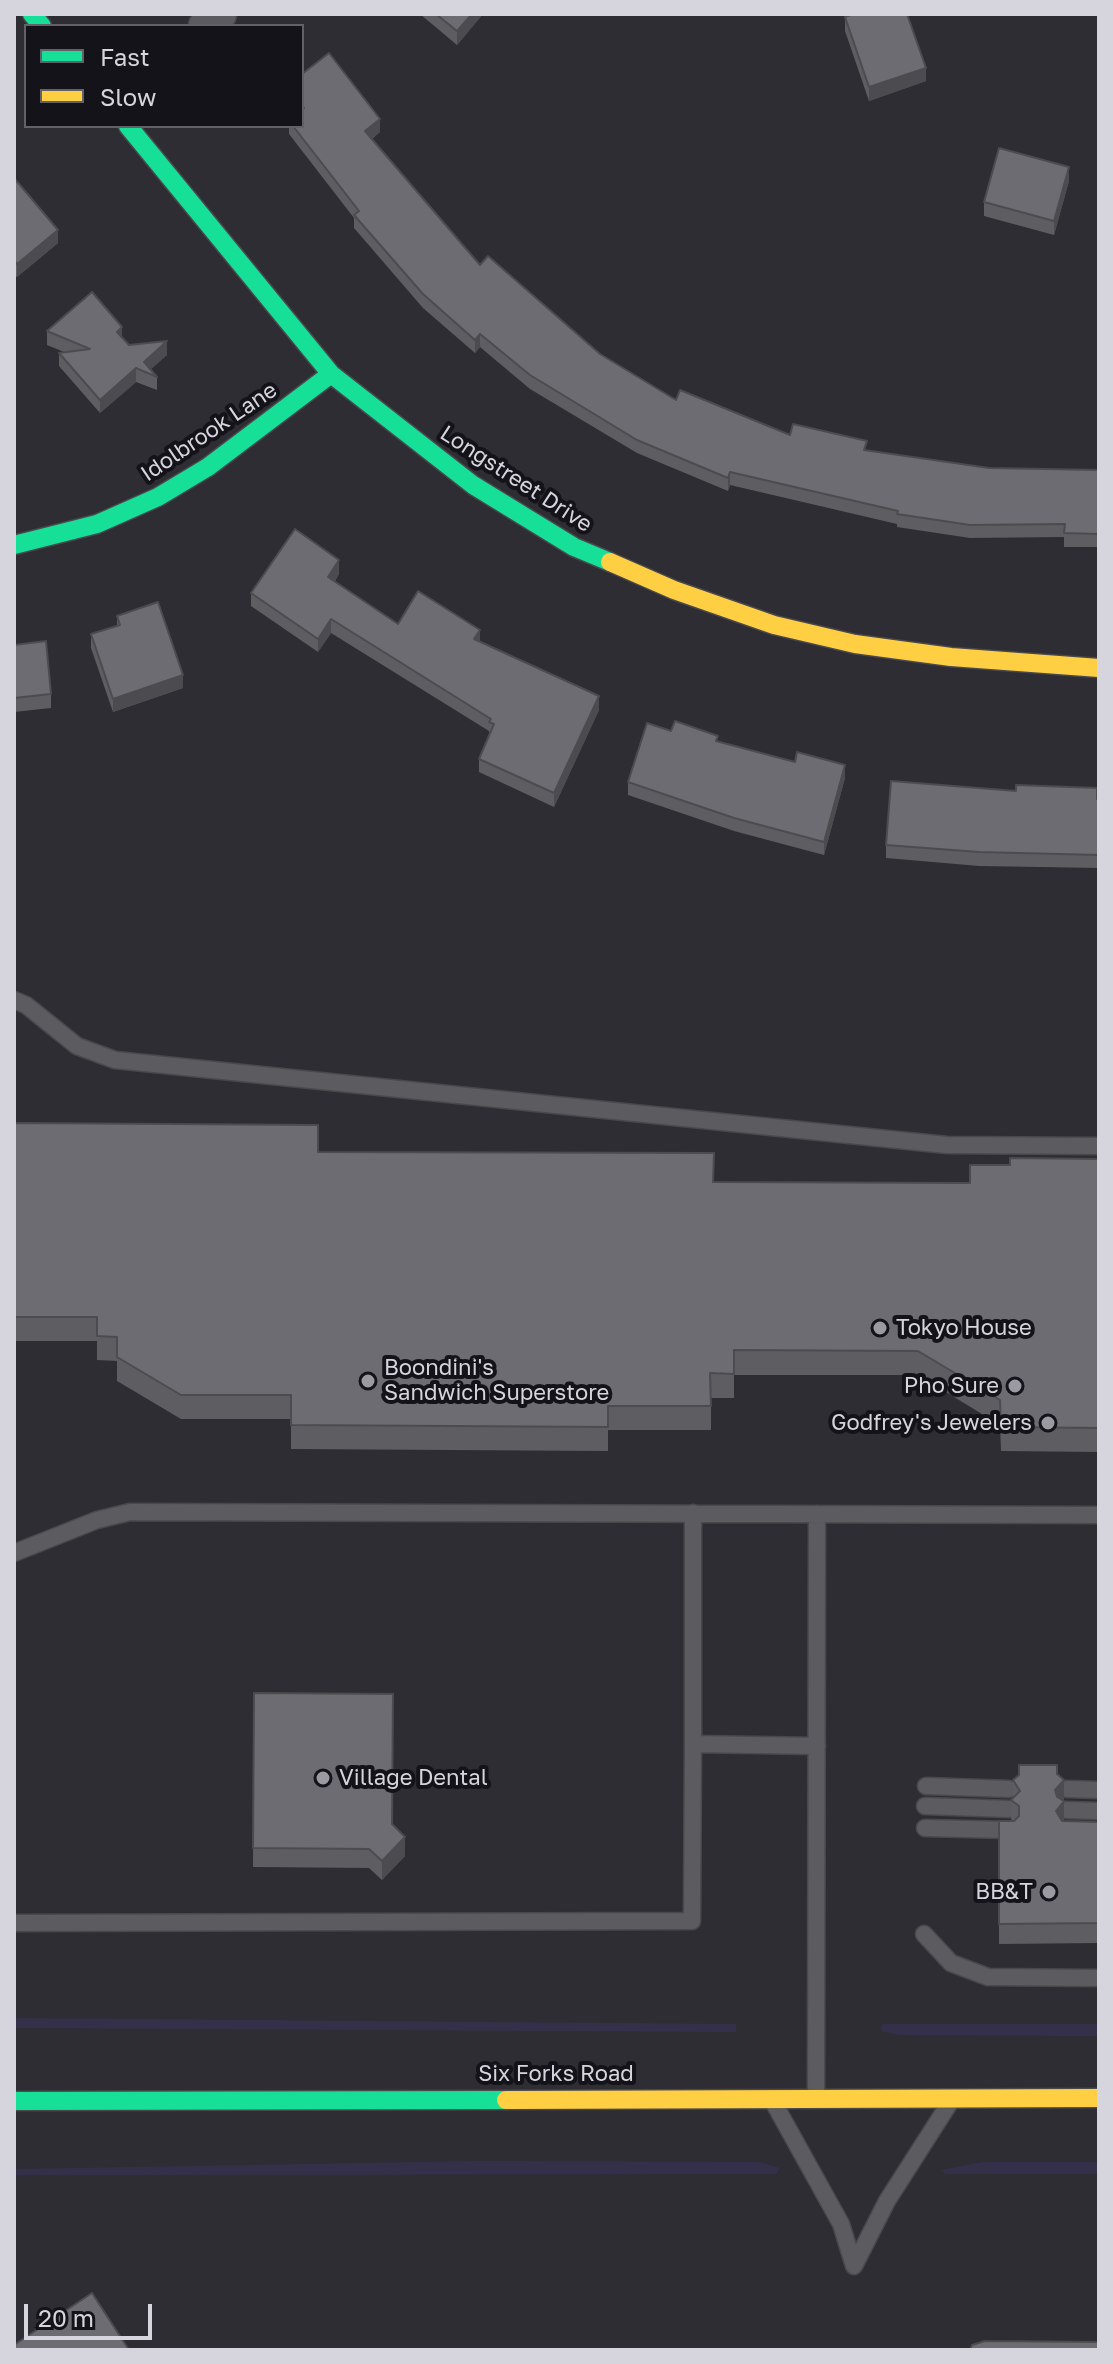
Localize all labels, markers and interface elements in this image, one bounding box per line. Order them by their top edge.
legend [24,24,304,128]
text: Fast [100,42,150,71]
text: Slow [100,82,156,111]
street label: Idolbrook Lane [136,377,282,487]
street label: Longstreet Drive [435,420,597,538]
place label: Tokyo House [896,1315,1032,1341]
marker: Tokyo House [871,1319,889,1337]
place label: Boondini's Sandwich Superstore [384,1355,609,1406]
marker: Boondini's Sandwich Superstore [359,1372,377,1390]
place label: Pho Sure [904,1373,999,1399]
marker: Pho Sure [1006,1377,1024,1395]
place label: Godfrey's Jewelers [831,1410,1032,1436]
marker: Godfrey's Jewelers [1039,1414,1057,1432]
place label: Village Dental [339,1765,488,1791]
marker: Village Dental [314,1769,332,1787]
place label: BB&T [975,1879,1033,1905]
marker: BB&T [1040,1883,1058,1901]
street label: Six Forks Road [478,2061,634,2087]
scale bar [28,2288,156,2338]
text: 20 m [38,2303,94,2332]

